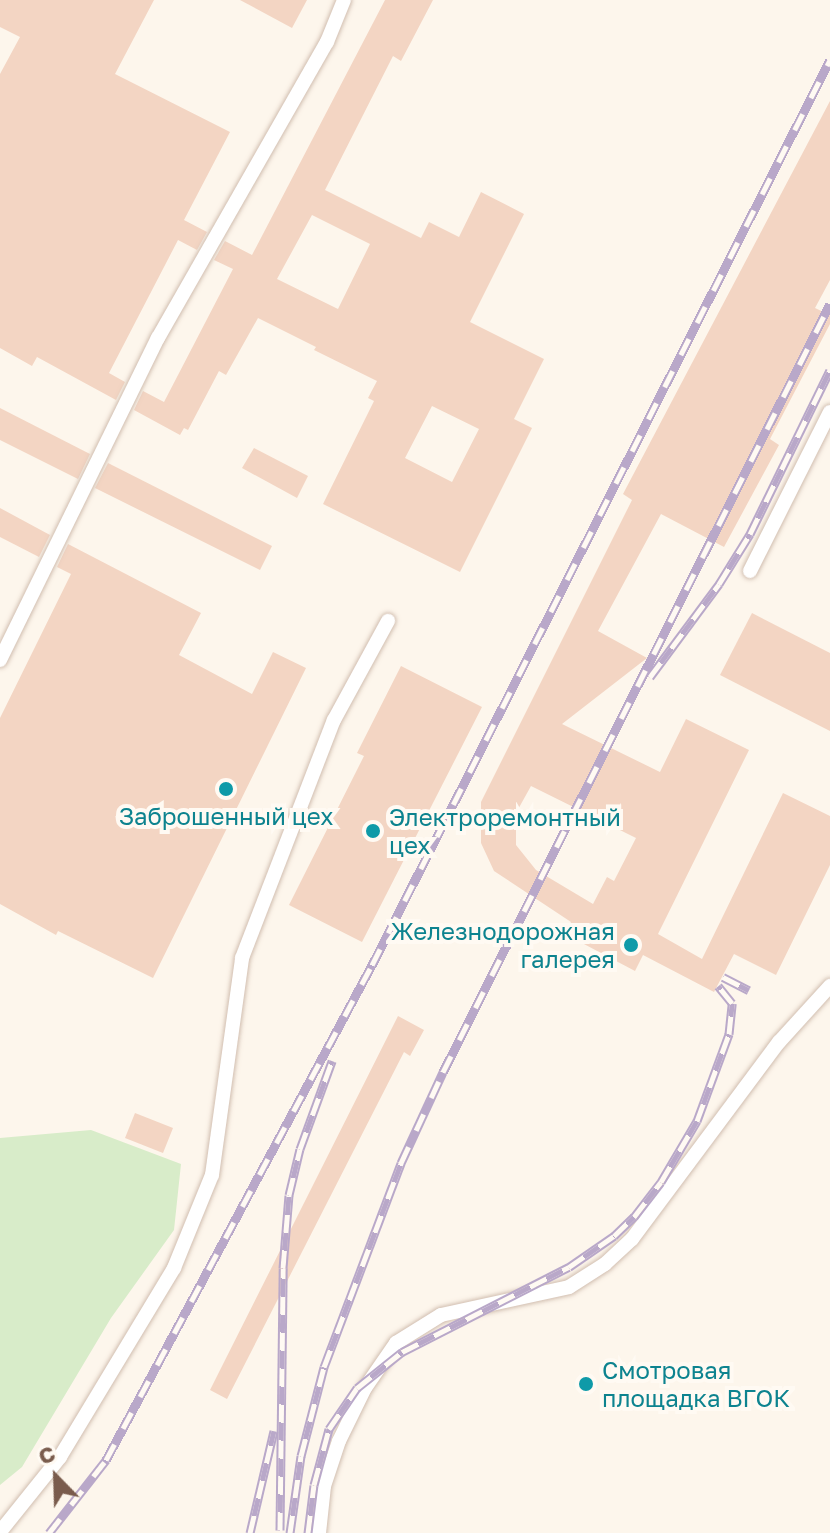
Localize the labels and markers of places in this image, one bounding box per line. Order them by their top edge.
marker: Заброшенный цех [217,780,235,798]
place label: Заброшенный цех [119,802,333,830]
place label: Электроремонтный цех [389,803,621,859]
marker: Электроремонтный цех [364,822,382,840]
place label: Железнодорожная галерея [391,917,615,973]
marker: Железнодорожная галерея [622,936,640,954]
place label: Смотровая площадка ВГОК [602,1356,790,1412]
marker: Смотровая площадка ВГОК [577,1375,595,1393]

